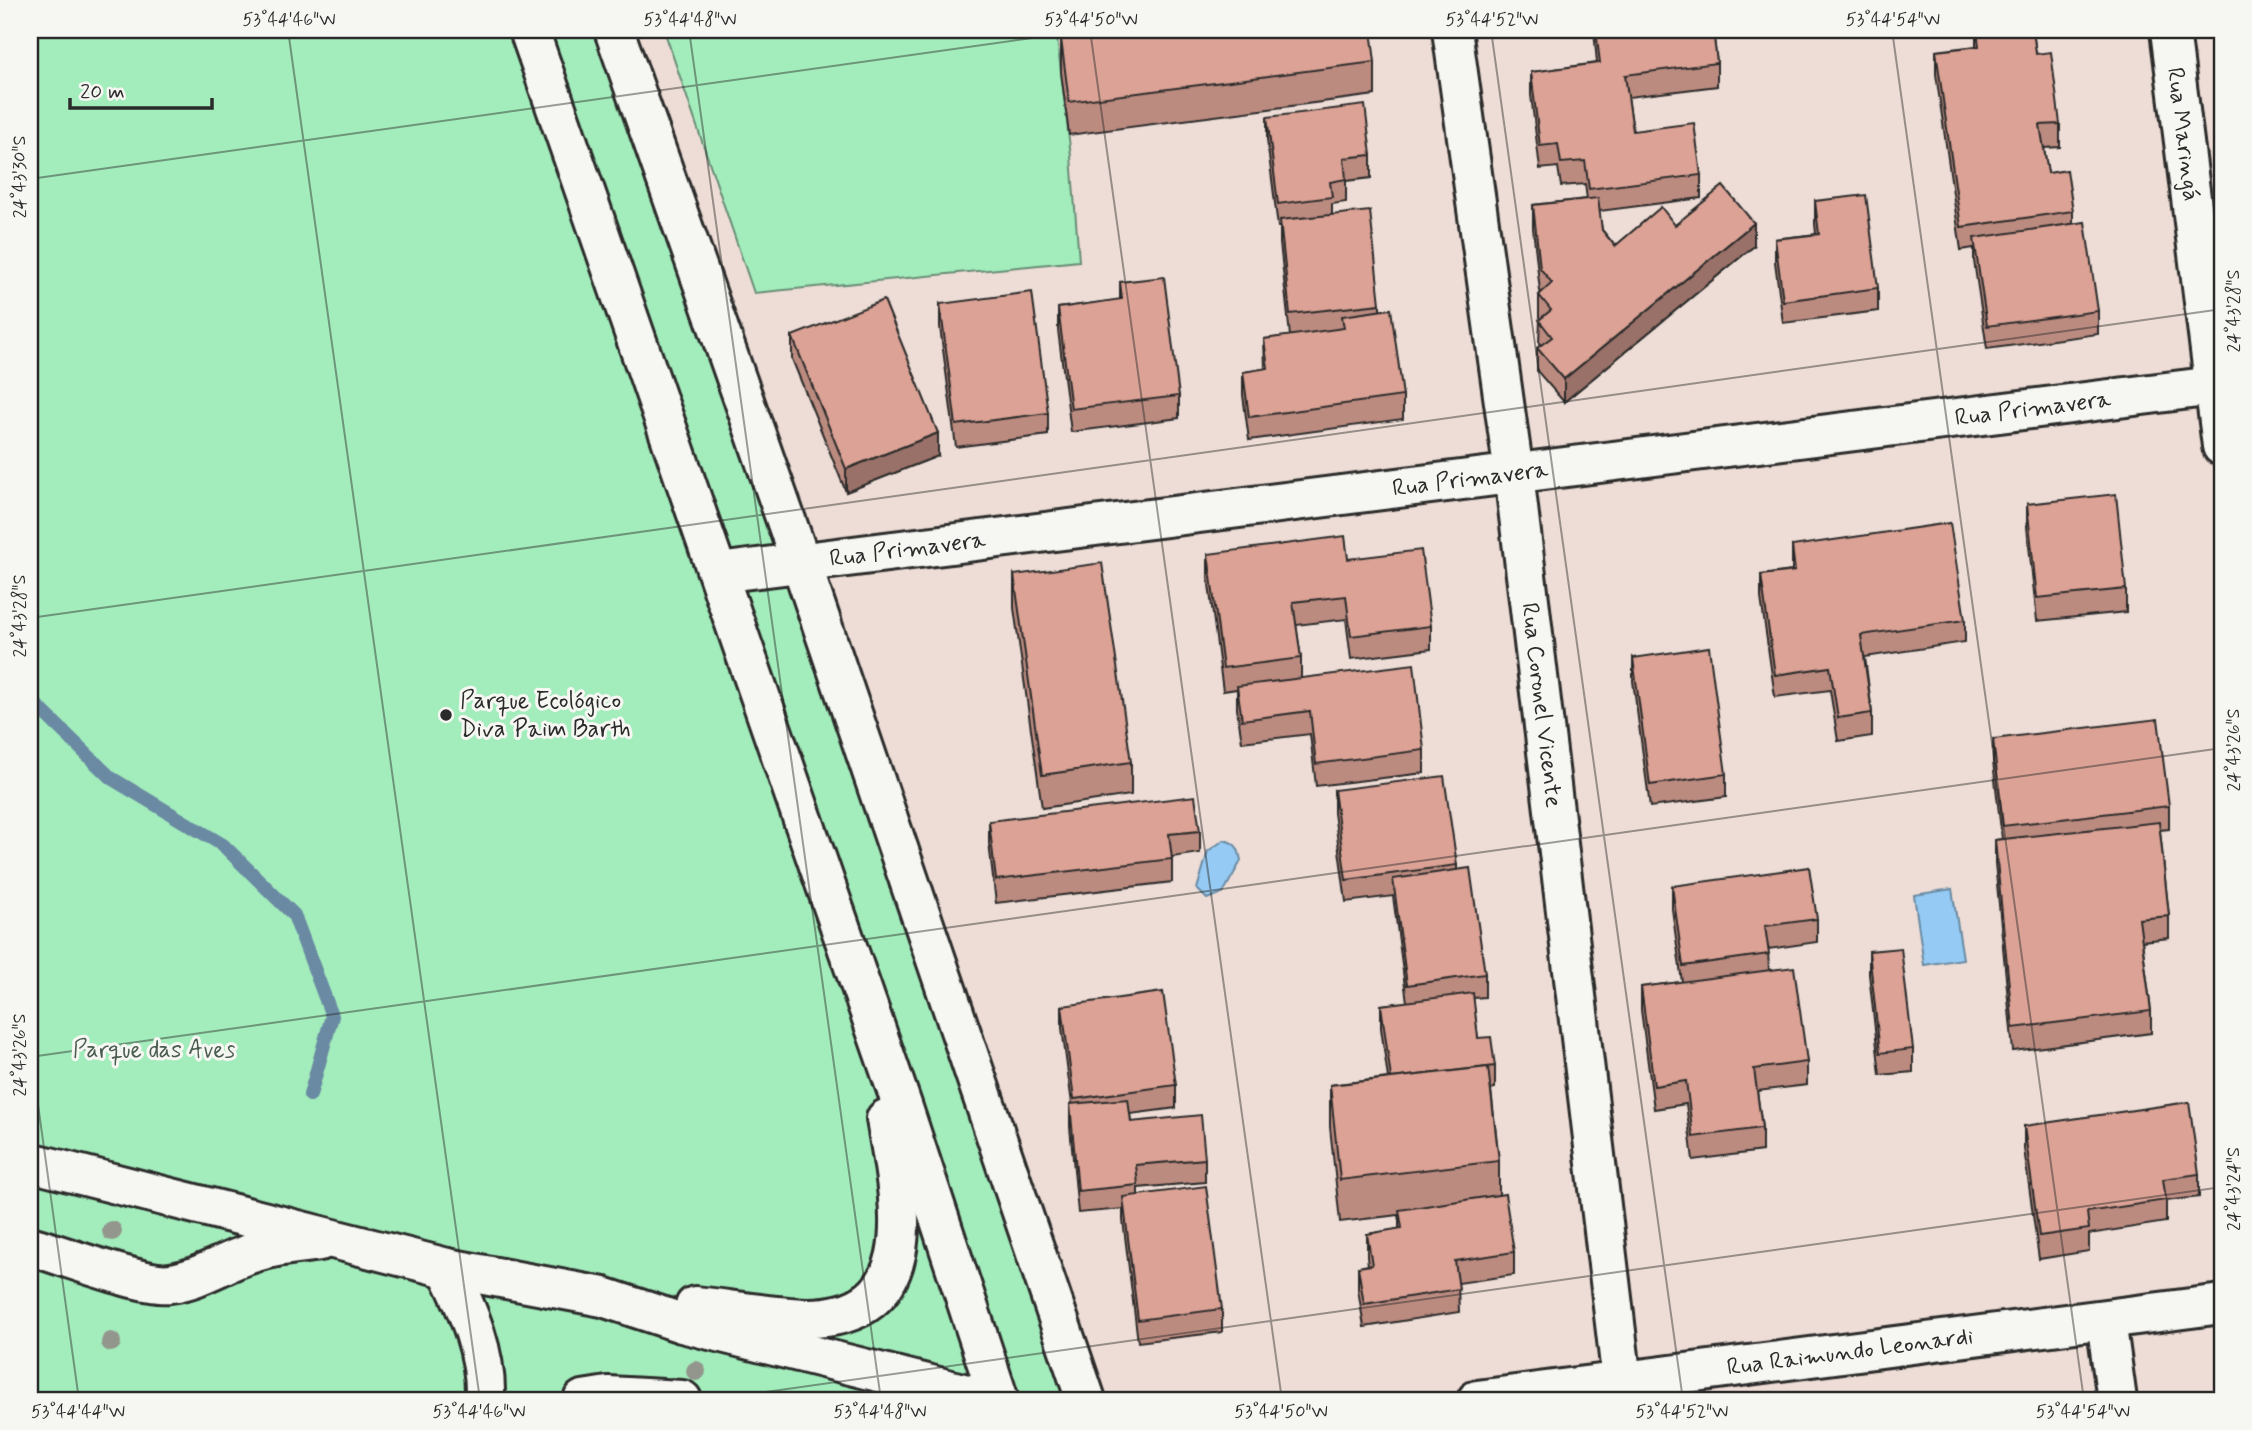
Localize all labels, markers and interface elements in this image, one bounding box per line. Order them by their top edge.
text: 53°44'46"W [242,8,336,32]
text: 53°44'48"W [644,8,736,32]
text: 53°44'50"W [1044,8,1138,32]
text: 53°44'52"W [1446,8,1538,32]
text: 53°44'54"W [1846,8,1940,32]
scale bar [70,66,212,110]
street label: Rua Maringá [2159,66,2207,203]
text: 20 m [80,78,125,106]
text: 24°43'30"S [8,136,32,218]
text: 24°43'28"S [2222,270,2246,352]
street label: Rua Primavera [1953,383,2113,434]
street label: Rua Primavera [1390,454,1550,504]
street label: Rua Primavera [828,524,988,574]
text: 24°43'28"S [8,575,32,657]
street label: Rua Coronel Vicente [1514,601,1569,809]
place label: Parque Ecológico Diva Paim Barth [460,686,631,745]
marker: Parque Ecológico Diva Paim Barth [438,707,454,723]
text: 24°43'26"S [2222,708,2246,792]
text: 24°43'26"S [8,1013,32,1097]
park label: Parque das Aves [73,1035,236,1066]
text: 24°43'24"S [2222,1147,2246,1231]
street label: Rua Raimundo Leonardi [1725,1321,1975,1383]
text: 53°44'44"W [31,1400,125,1424]
text: 53°44'46"W [432,1400,526,1424]
text: 53°44'48"W [834,1400,926,1424]
text: 53°44'50"W [1234,1400,1328,1424]
text: 53°44'52"W [1636,1400,1728,1424]
text: 53°44'54"W [2036,1400,2130,1424]

